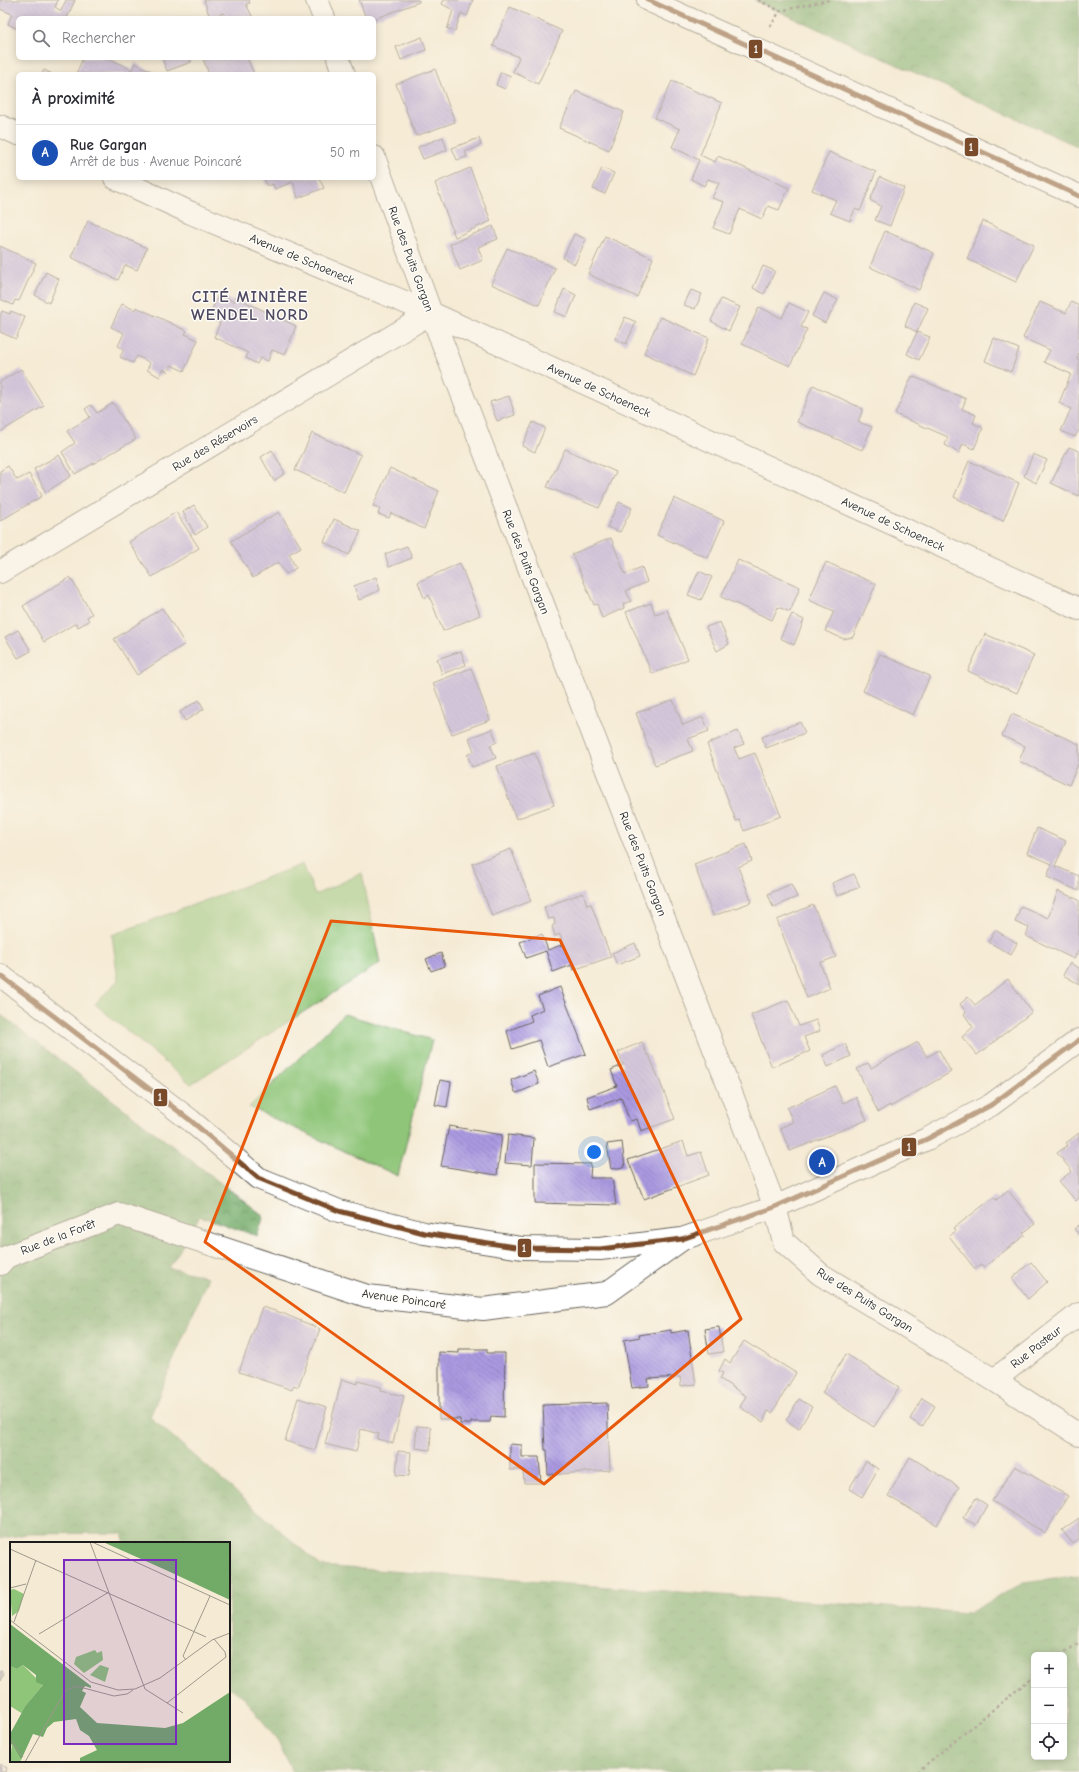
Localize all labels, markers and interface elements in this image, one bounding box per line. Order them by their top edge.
search box [16,16,376,60]
icon: search [30,27,52,49]
text: Rechercher [62,29,135,47]
line badge: 1 [748,39,763,59]
text: 1 [754,43,758,56]
text: À proximité [32,89,115,108]
text: Rue Gargan [70,136,147,154]
line badge: 1 [964,137,979,157]
text: 1 [969,141,973,154]
text: A [41,145,49,160]
text: 50 m [330,145,360,160]
text: Arrêt de bus · Avenue Poincaré [70,154,242,169]
street label: Rue des Puits Gargan [385,204,437,314]
street label: Avenue de Schoeneck [248,231,357,287]
district label: CITÉ MINIÈRE WENDEL NORD [191,287,309,324]
street label: Avenue de Schoeneck [545,360,653,420]
street label: Rue des Réservoirs [170,412,260,474]
street label: Avenue de Schoeneck [839,494,947,554]
street label: Rue des Puits Gargan [500,508,552,616]
street label: Rue des Puits Gargan [617,810,669,918]
line badge: 1 [153,1088,168,1107]
text: 1 [158,1091,162,1104]
line badge: 1 [901,1137,917,1157]
text: 1 [907,1141,911,1154]
your location [584,1142,604,1162]
pin: A [809,1147,835,1177]
street label: Rue de la Forêt [19,1216,98,1258]
line badge: 1 [517,1238,532,1258]
text: 1 [522,1242,526,1255]
street label: Rue des Puits Gargan [814,1265,916,1335]
street label: Avenue Poincaré [361,1286,447,1312]
street label: Rue Pasteur [1008,1323,1064,1371]
inset map [10,1542,230,1762]
map controls [1031,1652,1067,1760]
button: + [1031,1652,1067,1688]
button: − [1031,1688,1067,1724]
button: locate [1031,1724,1067,1760]

